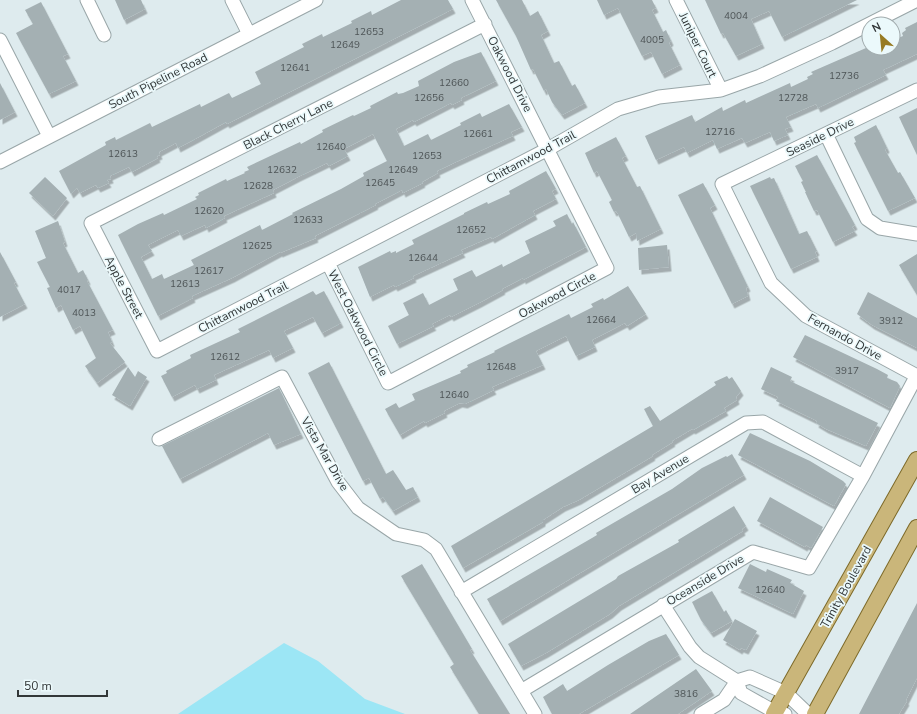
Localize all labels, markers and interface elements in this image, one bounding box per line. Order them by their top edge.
street label: Juniper Court [675,9,721,81]
house number: 4004 [724,9,748,23]
north arrow [861,16,901,56]
text: N [870,19,884,36]
house number: 12653 [354,25,384,39]
street label: Oakwood Drive [484,33,536,115]
house number: 4005 [640,33,664,47]
house number: 12649 [330,38,360,52]
street label: South Pipeline Road [106,49,210,113]
house number: 12641 [280,61,310,75]
house number: 12736 [829,69,859,83]
house number: 12660 [439,76,469,90]
house number: 12656 [414,91,444,105]
house number: 12728 [778,91,808,105]
street label: Black Cherry Lane [241,95,335,153]
street label: Seaside Drive [783,114,857,160]
house number: 12716 [705,125,735,139]
street label: Chittamwood Trail [483,126,579,187]
house number: 12661 [463,127,493,141]
house number: 12640 [316,140,346,154]
house number: 12613 [108,147,138,161]
house number: 12653 [412,149,442,163]
house number: 12632 [267,163,297,177]
house number: 12649 [388,163,418,177]
house number: 12645 [365,176,395,190]
house number: 12628 [243,179,273,193]
house number: 12620 [194,204,224,218]
house number: 12633 [293,213,323,227]
house number: 12652 [456,223,486,237]
house number: 12625 [242,239,272,253]
house number: 12644 [408,251,438,265]
street label: Apple Street [101,253,148,322]
house number: 12617 [194,264,224,278]
street label: West Oakwood Circle [324,267,392,379]
street label: Oakwood Circle [516,268,598,322]
house number: 12613 [170,277,200,291]
street label: Chittamwood Trail [195,277,291,337]
house number: 4017 [57,283,81,297]
house number: 4013 [72,306,96,320]
street label: Fernando Drive [805,310,885,364]
house number: 12664 [586,313,616,327]
house number: 3912 [879,314,903,328]
house number: 12612 [210,350,240,364]
house number: 12648 [486,360,516,374]
house number: 3917 [835,364,859,378]
house number: 12640 [439,388,469,402]
street label: Vista Mar Drive [297,413,353,494]
street label: Bay Avenue [628,451,692,497]
street label: Trinity Boulevard [817,543,875,631]
street label: Oceanside Drive [663,551,747,609]
house number: 12640 [755,583,785,597]
scale bar [18,672,107,698]
text: 50 m [24,678,52,694]
house number: 3816 [674,687,698,701]

